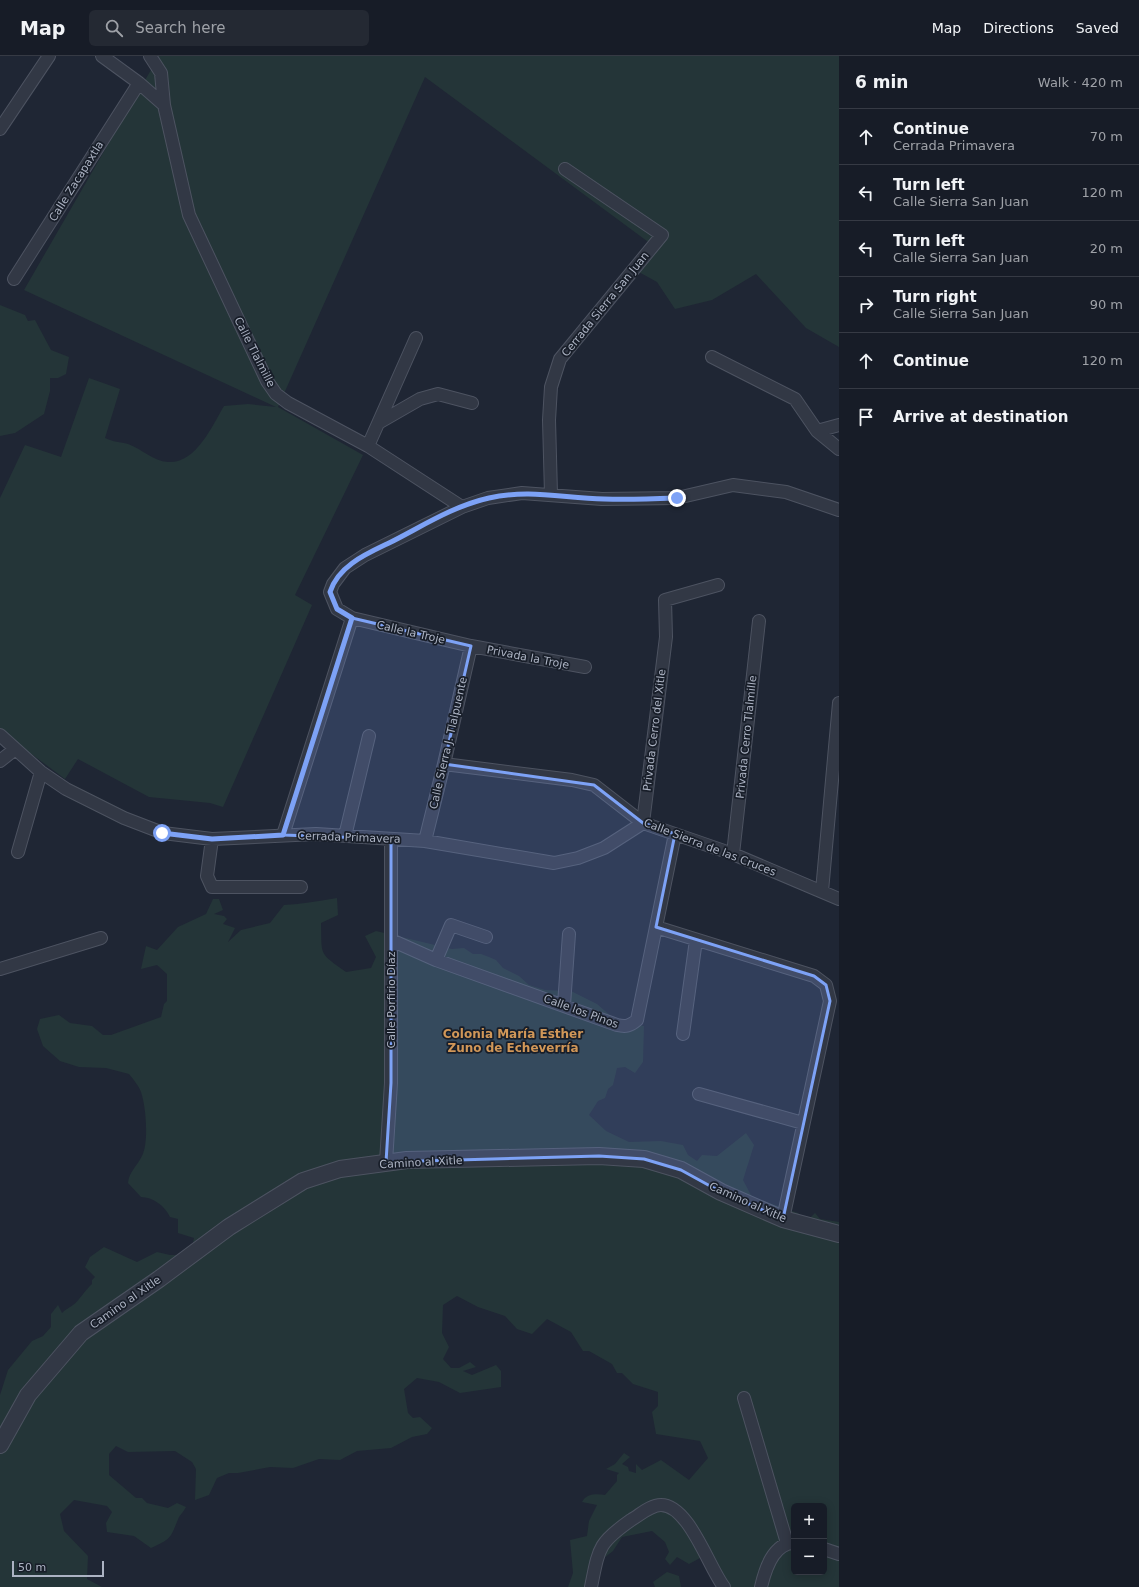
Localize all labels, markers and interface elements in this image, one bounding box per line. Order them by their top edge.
search box [89,10,369,46]
text: Map [20,17,65,39]
icon: search [103,17,125,39]
text: Search here [135,19,225,37]
text: Map [932,20,961,36]
text: Directions [983,20,1054,36]
text: Saved [1076,20,1119,36]
text: 6 min [855,72,908,92]
text: Walk · 420 m [1038,75,1123,90]
text: Continue [893,120,969,138]
icon: ahead [855,126,877,148]
text: 70 m [1090,129,1123,144]
text: Cerrada Primavera [893,138,1015,153]
street label: Calle Zacapaxtla [46,139,106,224]
text: Turn left [893,176,965,194]
icon: left [855,182,877,204]
text: 120 m [1081,185,1123,200]
text: Calle Sierra San Juan [893,194,1029,209]
text: Turn left [893,232,965,250]
icon: left [855,238,877,260]
text: 20 m [1090,241,1123,256]
street label: Cerrada Sierra San Juan [559,249,652,359]
text: Calle Sierra San Juan [893,250,1029,265]
text: Turn right [893,288,977,306]
icon: right [855,294,877,316]
text: 90 m [1090,297,1123,312]
text: Calle Sierra San Juan [893,306,1029,321]
street label: Calle Tlalmille [231,315,278,390]
icon: ahead [855,350,877,372]
text: Continue [893,352,969,370]
text: 120 m [1081,353,1123,368]
icon: arrive [855,406,877,428]
text: Arrive at destination [893,408,1068,426]
route end [668,489,686,507]
street label: Calle la Troje [375,618,447,647]
street label: Privada la Troje [486,643,570,672]
street label: Privada Cerro del Xitle [641,668,668,792]
street label: Privada Cerro Tlalmille [734,674,759,799]
street label: Calle Sierra J. Tlalpuente [427,676,470,810]
street label: Calle Sierra de las Cruces [642,816,778,879]
route start [153,824,171,842]
street label: Cerrada Primavera [297,829,401,846]
street label: Calle Porfirio Díaz [385,951,398,1049]
street label: Calle los Pinos [542,992,620,1031]
district label: Colonia María Esther Zuno de Echeverría [443,1027,583,1055]
street label: Camino al Xitle [379,1154,463,1171]
street label: Camino al Xitle [707,1180,789,1225]
street label: Camino al Xitle [87,1273,163,1332]
map controls [791,1503,827,1575]
button: + [791,1503,827,1539]
button: − [791,1539,827,1575]
scale bar [12,1559,104,1578]
text: 50 m [18,1561,46,1574]

